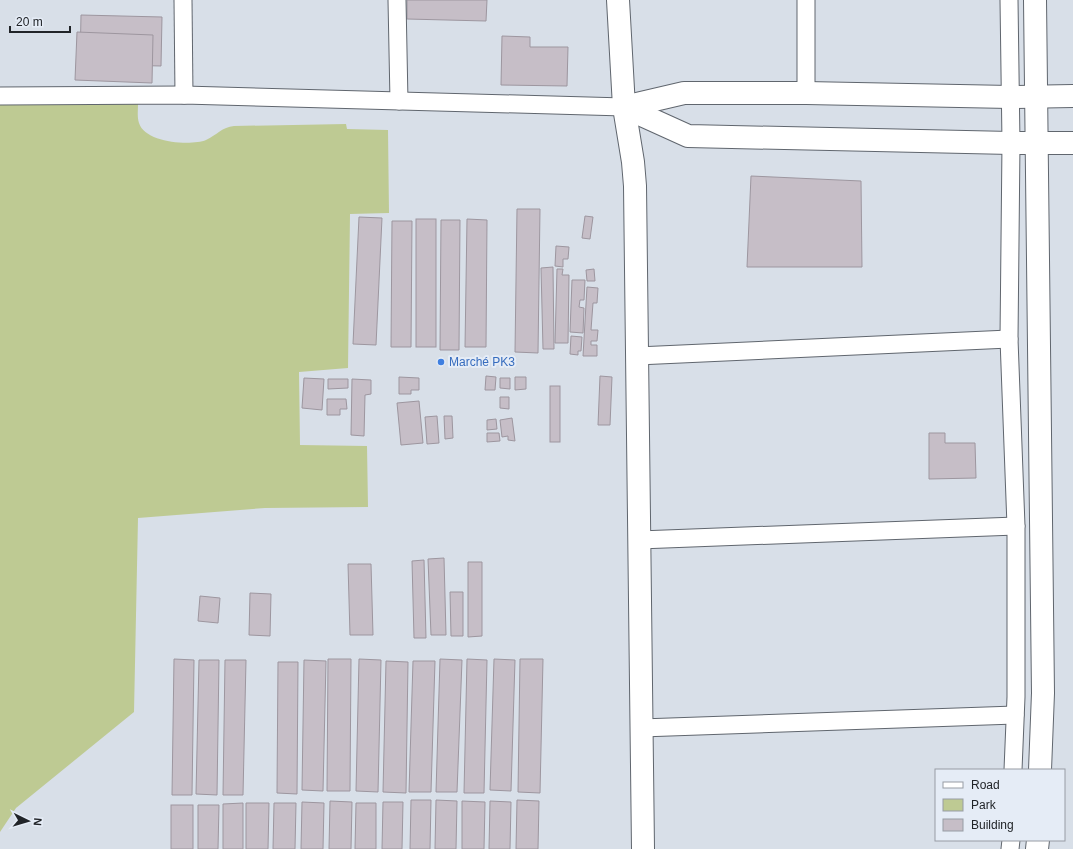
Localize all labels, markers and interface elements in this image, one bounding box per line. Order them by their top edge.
scale bar [10,8,70,34]
text: 20 m [16,15,43,29]
place label: Marché PK3 [449,355,515,369]
marker: Marché PK3 [436,357,446,367]
legend [935,769,1065,841]
text: Road [971,778,1000,792]
text: Park [971,798,997,812]
north arrow [8,801,48,841]
text: N [32,817,44,826]
text: Building [971,818,1014,832]

